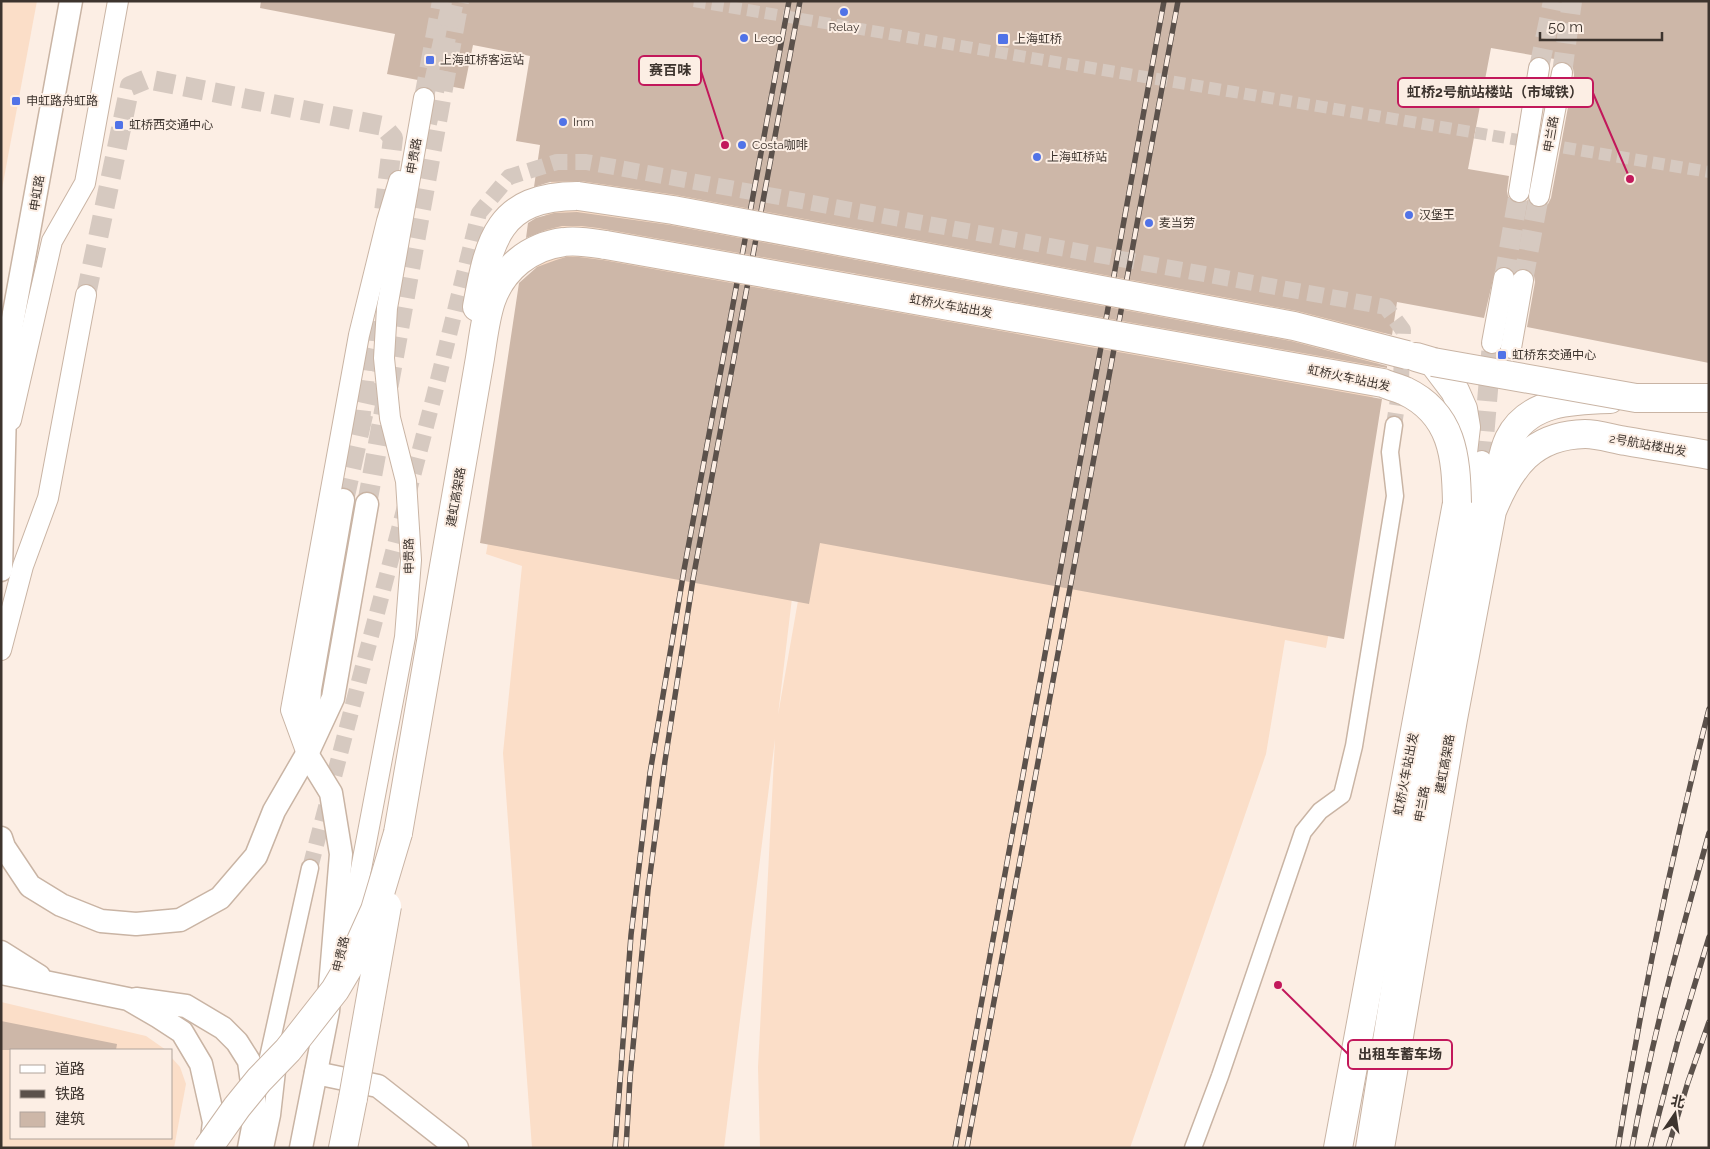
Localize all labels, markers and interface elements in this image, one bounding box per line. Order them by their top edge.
marker: Relay [838,6,850,18]
scale bar [1540,10,1662,42]
text: 50 m [1548,18,1583,36]
place label: Relay [829,20,860,34]
place label: Lego [754,31,782,45]
marker: Lego [738,32,750,44]
marker: 上海虹桥 [996,32,1010,46]
place label: 上海虹桥 [1014,32,1062,46]
place label: 上海虹桥客运站 [440,53,524,67]
marker: 上海虹桥客运站 [424,54,436,66]
callout: 赛百味 [639,56,701,85]
text: 赛百味 [649,62,692,78]
callout: 虹桥2号航站楼站（市域铁） [1398,78,1593,107]
text: 虹桥2号航站楼站（市域铁） [1407,84,1583,100]
place label: 申虹路舟虹路 [26,94,98,108]
marker: 申虹路舟虹路 [10,95,22,107]
place label: Inm [573,115,594,129]
street label: 申兰路 [1541,115,1561,153]
marker: Inm [557,116,569,128]
place label: 虹桥西交通中心 [129,118,213,132]
marker: 虹桥西交通中心 [113,119,125,131]
street label: 申贵路 [404,137,424,175]
place label: Costa咖啡 [752,138,808,152]
marker: Costa咖啡 [736,139,748,151]
place label: 上海虹桥站 [1047,150,1107,164]
marker: 上海虹桥站 [1031,151,1043,163]
street label: 申虹路 [27,174,47,212]
place label: 汉堡王 [1419,208,1455,222]
marker: 汉堡王 [1403,209,1415,221]
place label: 麦当劳 [1159,216,1195,230]
marker: 麦当劳 [1143,217,1155,229]
street label: 虹桥火车站出发 [908,292,994,320]
place label: 虹桥东交通中心 [1512,348,1596,362]
marker: 虹桥东交通中心 [1496,349,1508,361]
street label: 虹桥火车站出发 [1306,362,1392,394]
street label: 2号航站楼出发 [1608,431,1688,459]
street label: 建虹高架路 [444,466,468,528]
street label: 申贵路 [402,538,416,574]
street label: 虹桥火车站出发 [1391,731,1421,817]
street label: 建虹高架路 [1433,733,1457,795]
street label: 申兰路 [1412,785,1432,823]
street label: 申贵路 [330,935,352,973]
callout: 出租车蓄车场 [1348,1040,1452,1069]
text: 出租车蓄车场 [1358,1046,1442,1062]
legend [10,1049,172,1139]
text: 道路 [55,1060,85,1078]
text: 铁路 [55,1085,85,1103]
north arrow [1650,1089,1700,1139]
text: 北 [1669,1092,1687,1111]
text: 建筑 [55,1110,85,1128]

